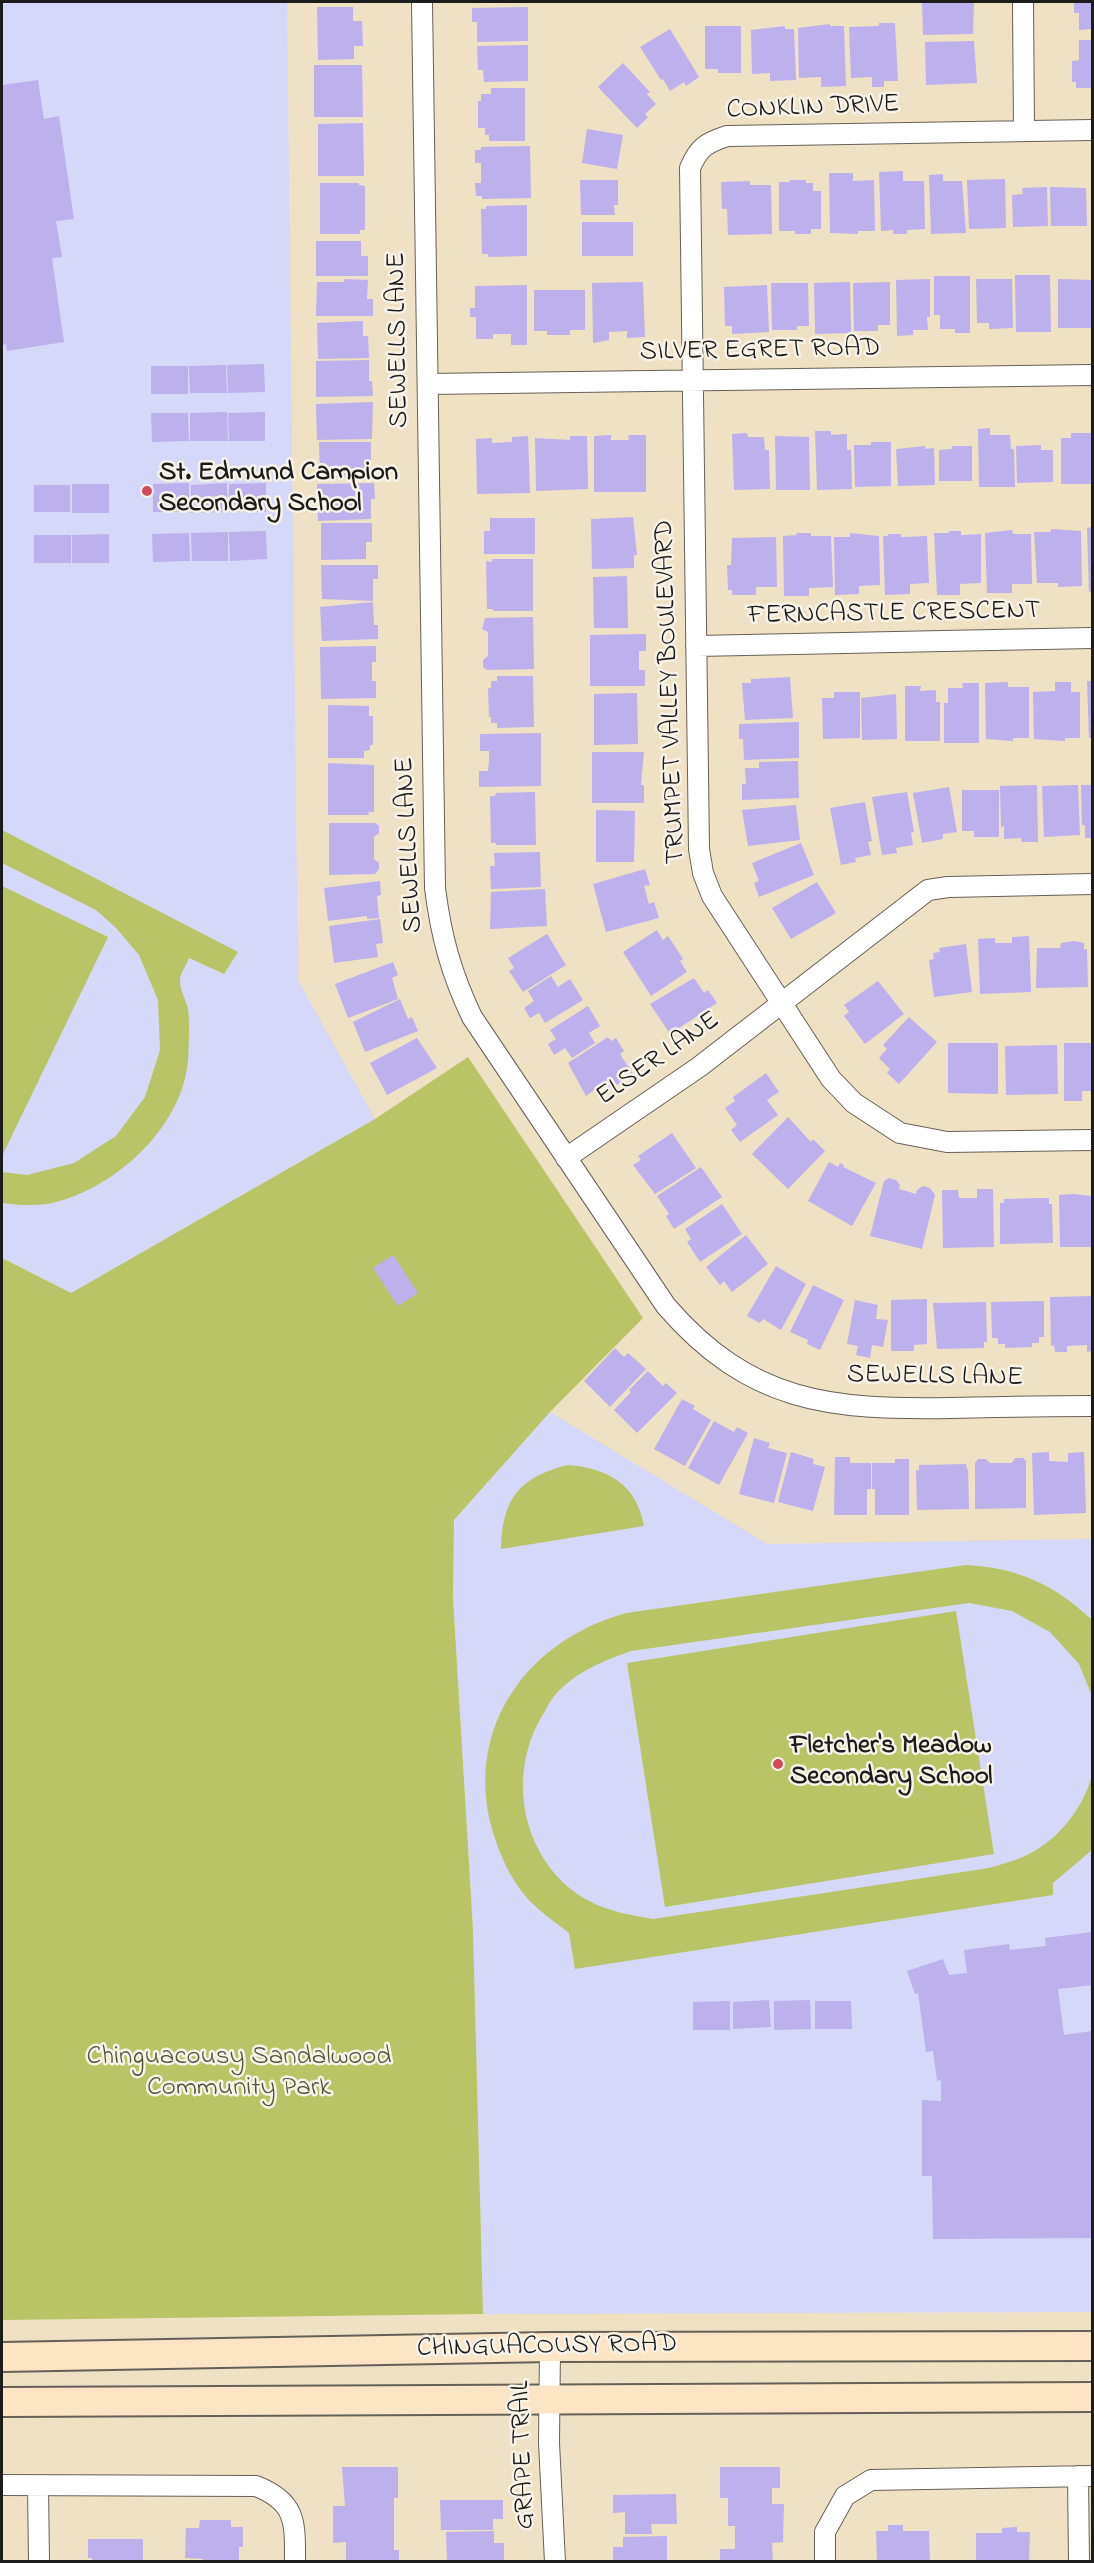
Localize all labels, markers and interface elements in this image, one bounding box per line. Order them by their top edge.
street label: CONKLIN DRIVE [726,90,900,128]
street label: SEWELLS LANE [382,252,418,428]
street label: SILVER EGRET ROAD [639,334,881,370]
place label: St. Edmund Campion Secondary School [159,459,398,522]
marker: St. Edmund Campion Secondary School [140,484,154,498]
street label: TRUMPET VALLEY BOULEVARD [650,519,694,865]
street label: FERNCASTLE CRESCENT [747,596,1041,634]
street label: SEWELLS LANE [390,756,432,934]
street label: ELSER LANE [591,1006,727,1114]
street label: SEWELLS LANE [847,1360,1023,1396]
place label: Fletcher's Meadow Secondary School [790,1732,993,1795]
marker: Fletcher's Meadow Secondary School [771,1757,785,1771]
park label: Chinguacousy Sandalwood Community Park [86,2043,392,2106]
street label: CHINGUACOUSY ROAD [417,2330,677,2366]
street label: GRAPE TRAIL [506,2380,544,2530]

